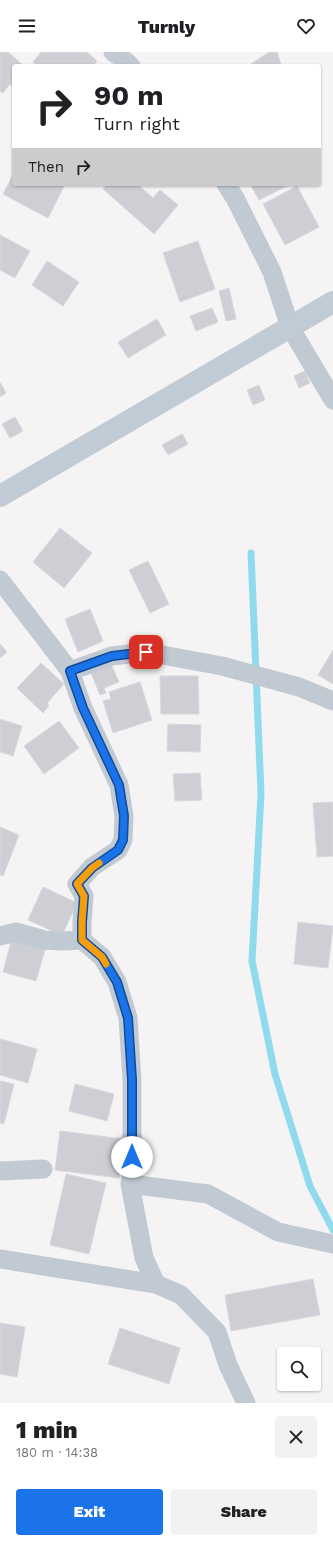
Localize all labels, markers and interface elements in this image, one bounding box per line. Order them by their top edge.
icon: menu [16,15,38,37]
icon: heart [295,15,317,37]
text: Turnly [138,16,195,37]
text: 90 m [94,79,164,112]
icon: right [28,80,80,132]
text: Turn right [94,113,180,134]
icon: right [72,156,94,178]
text: Then [28,158,64,176]
pin [129,635,163,669]
icon: arrive [135,641,157,663]
position arrow [111,1136,153,1178]
map controls [277,1347,321,1391]
button: search [277,1347,321,1391]
text: 1 min [16,1416,78,1444]
button: close [275,1416,317,1458]
text: 180 m · 14:38 [16,1445,98,1460]
button: Exit [16,1489,163,1535]
button: Share [171,1489,317,1535]

